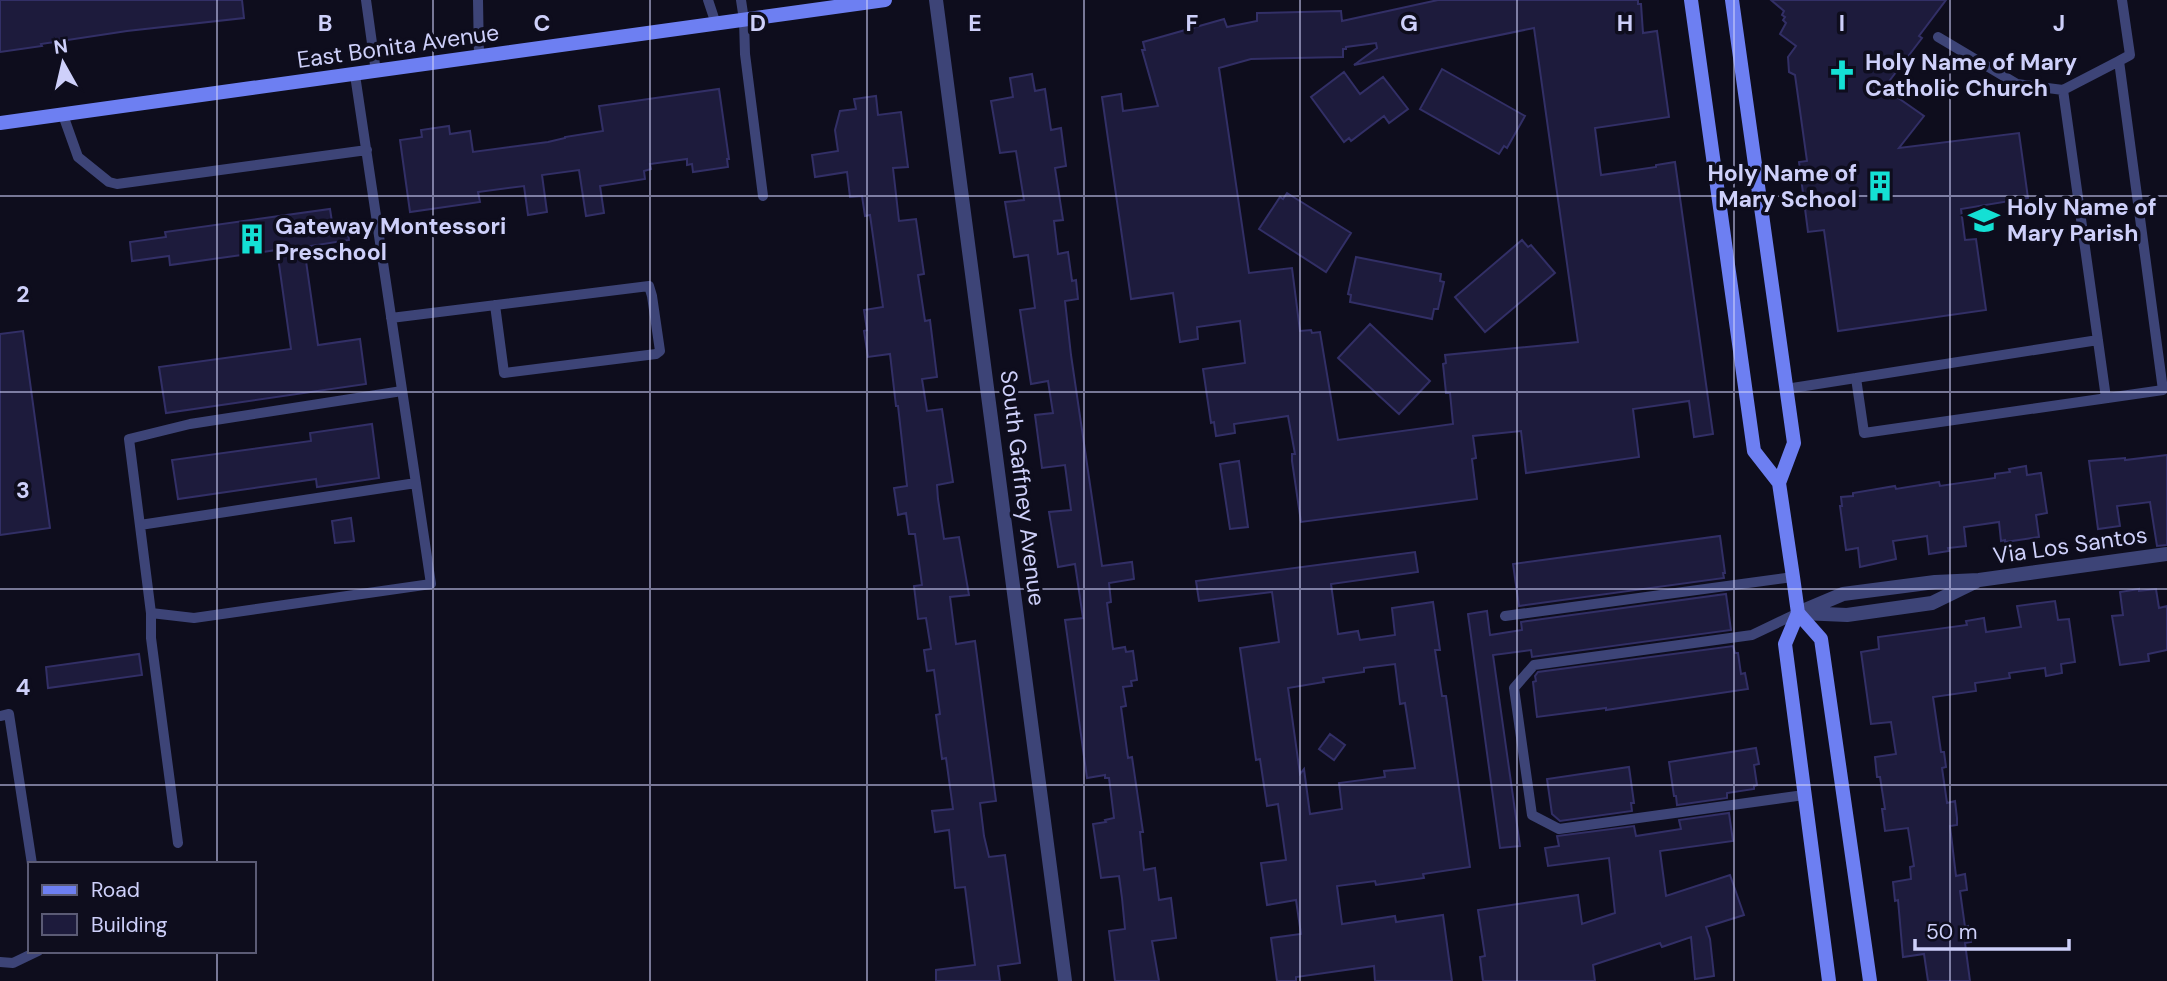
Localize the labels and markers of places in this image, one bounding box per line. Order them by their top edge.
place label: Holy Name of Mary Catholic Church [1865,47,2077,103]
church icon: Holy Name of Mary Catholic Church [1825,58,1859,92]
place label: Holy Name of Mary School [1707,158,1857,214]
building icon: Holy Name of Mary School [1863,169,1897,203]
place label: Holy Name of Mary Parish [2007,192,2157,248]
school or university icon: Holy Name of Mary Parish [1967,203,2001,237]
place label: Gateway Montessori Preschool [275,211,506,267]
building icon: Gateway Montessori Preschool [235,222,269,256]

